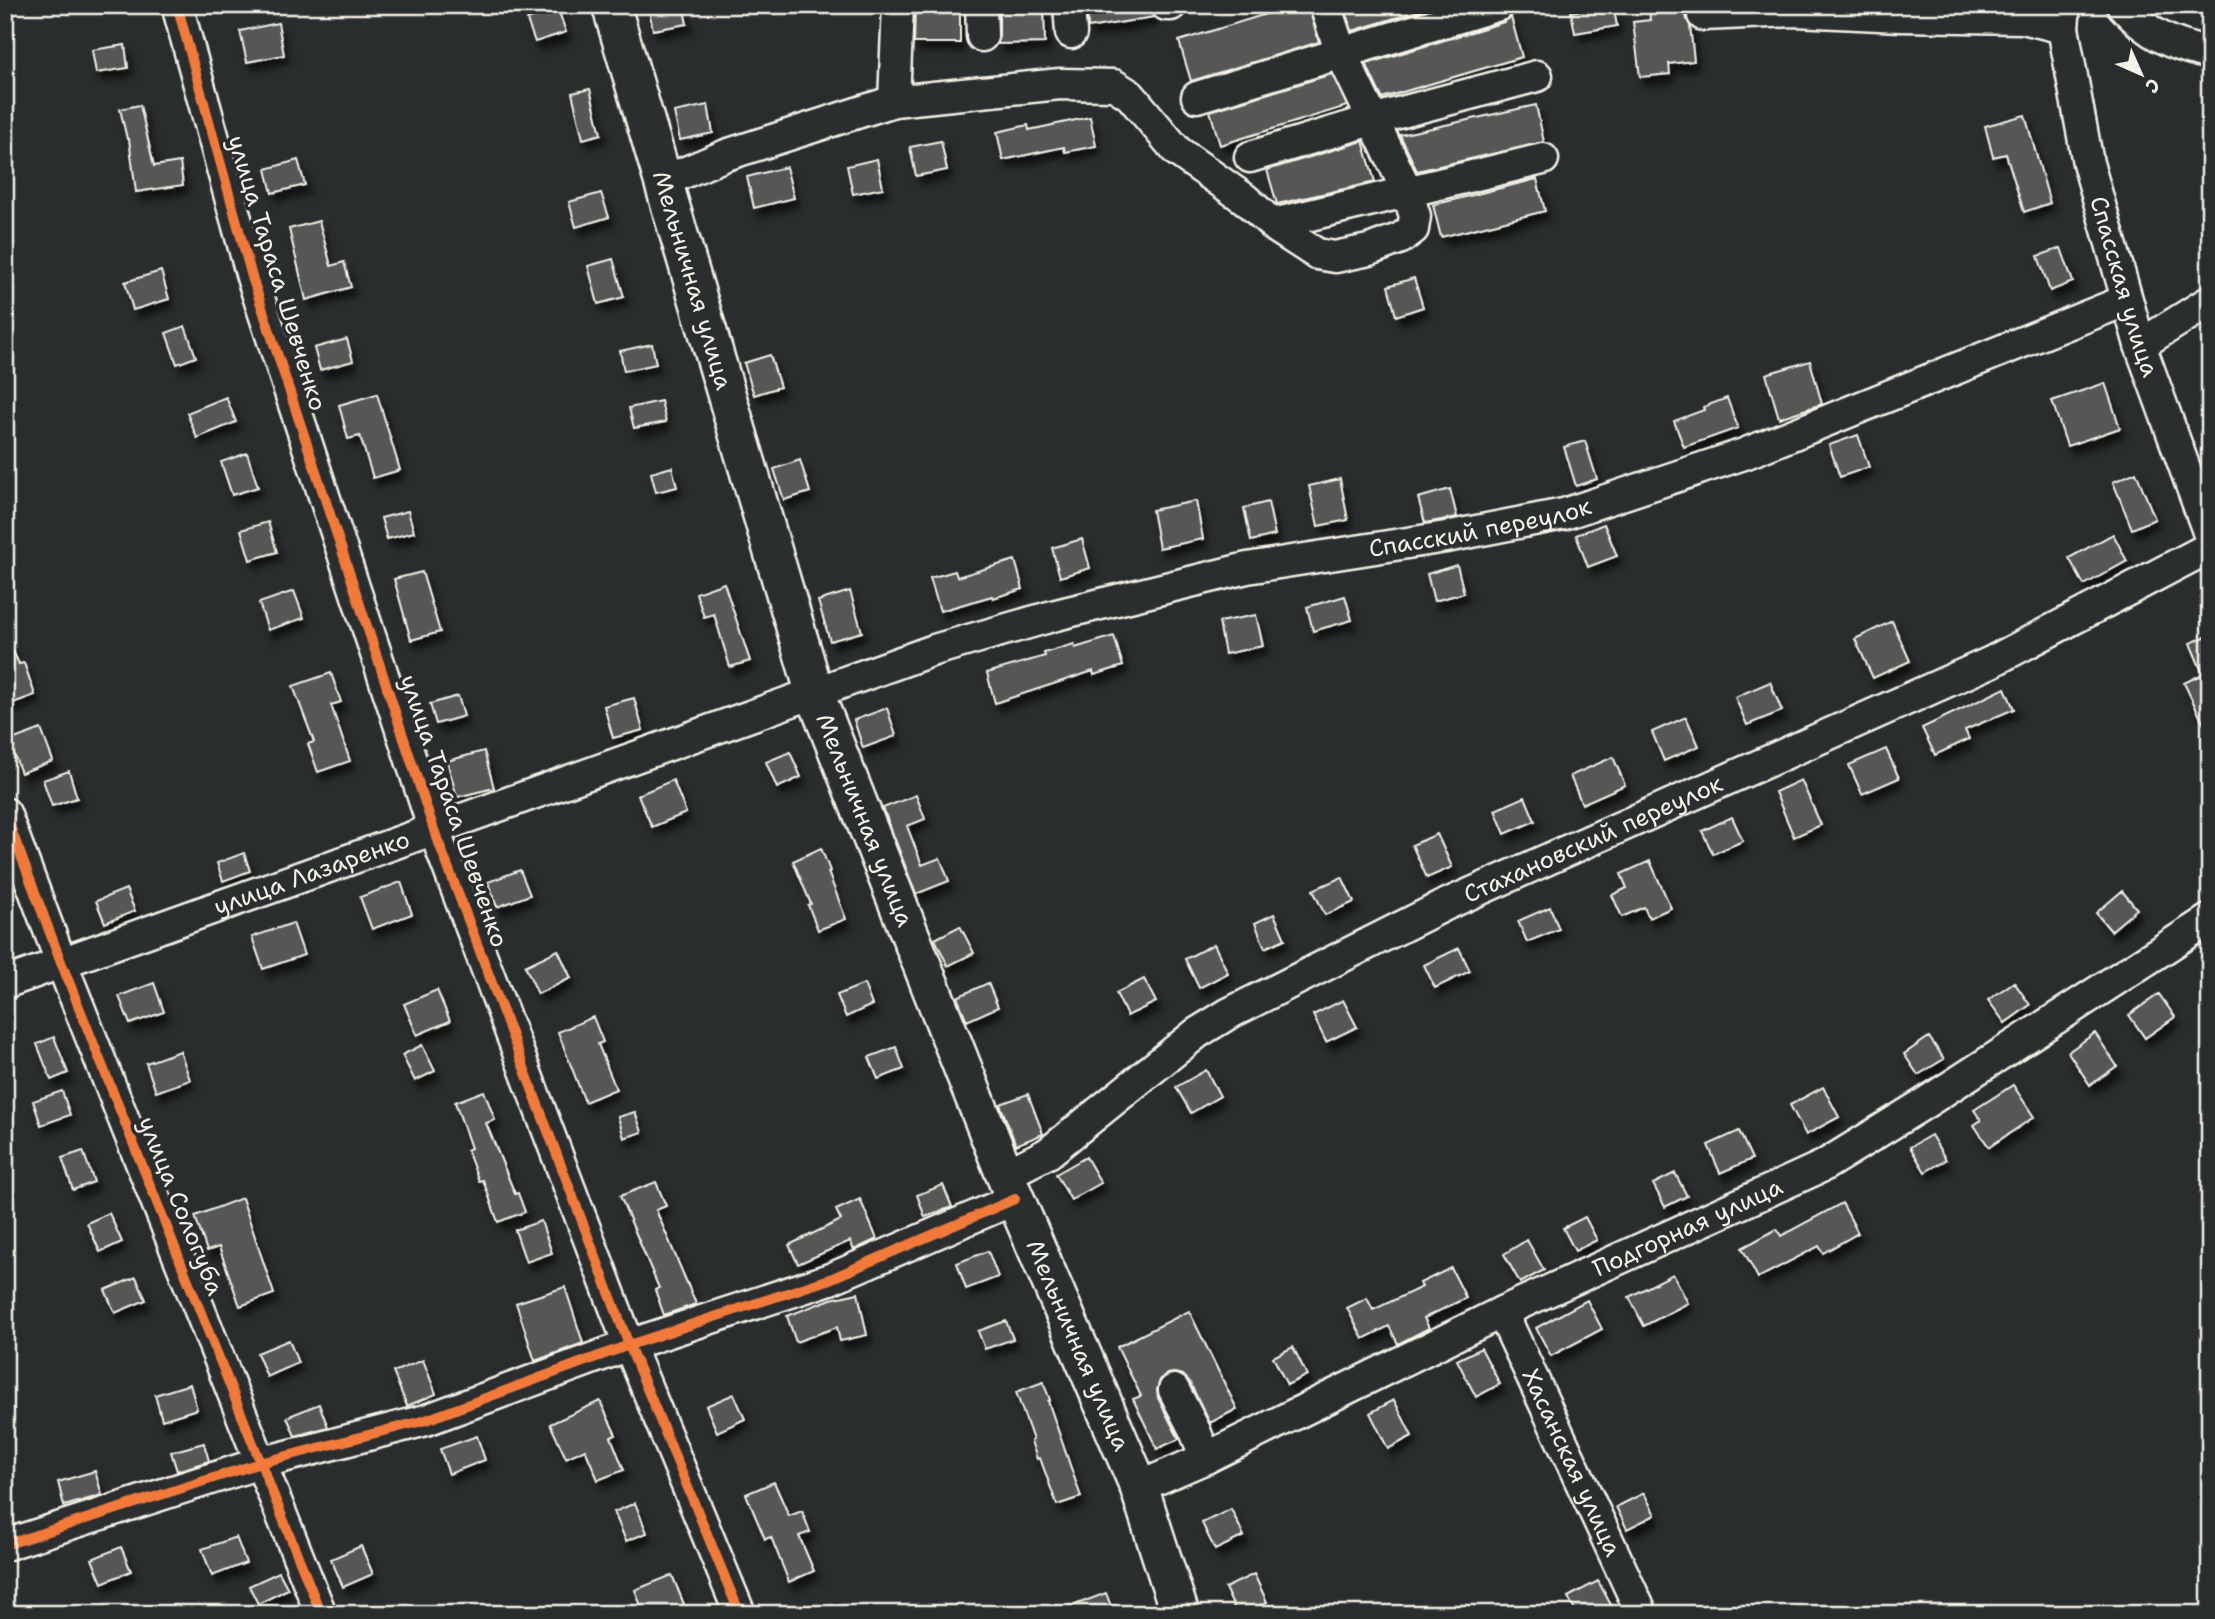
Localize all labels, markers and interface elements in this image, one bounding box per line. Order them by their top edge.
north arrow [2106,38,2176,108]
text: С [2140,73,2166,99]
street label: улица Тараса Шевченко [220,131,334,415]
street label: Мельничная улица [645,167,740,394]
street label: Спасская улица [2082,192,2166,381]
street label: Спасский переулок [1367,490,1596,565]
street label: улица Тараса Шевченко [392,670,516,952]
street label: Мельничная улица [808,709,921,931]
street label: Стахановский переулок [1459,767,1728,911]
street label: улица Лазаренко [209,823,414,923]
street label: улица Сологуба [131,1112,231,1300]
street label: Подгорная улица [1588,1171,1788,1285]
street label: Мельничная улица [1019,1235,1138,1456]
street label: Хасанская улица [1515,1364,1629,1562]

